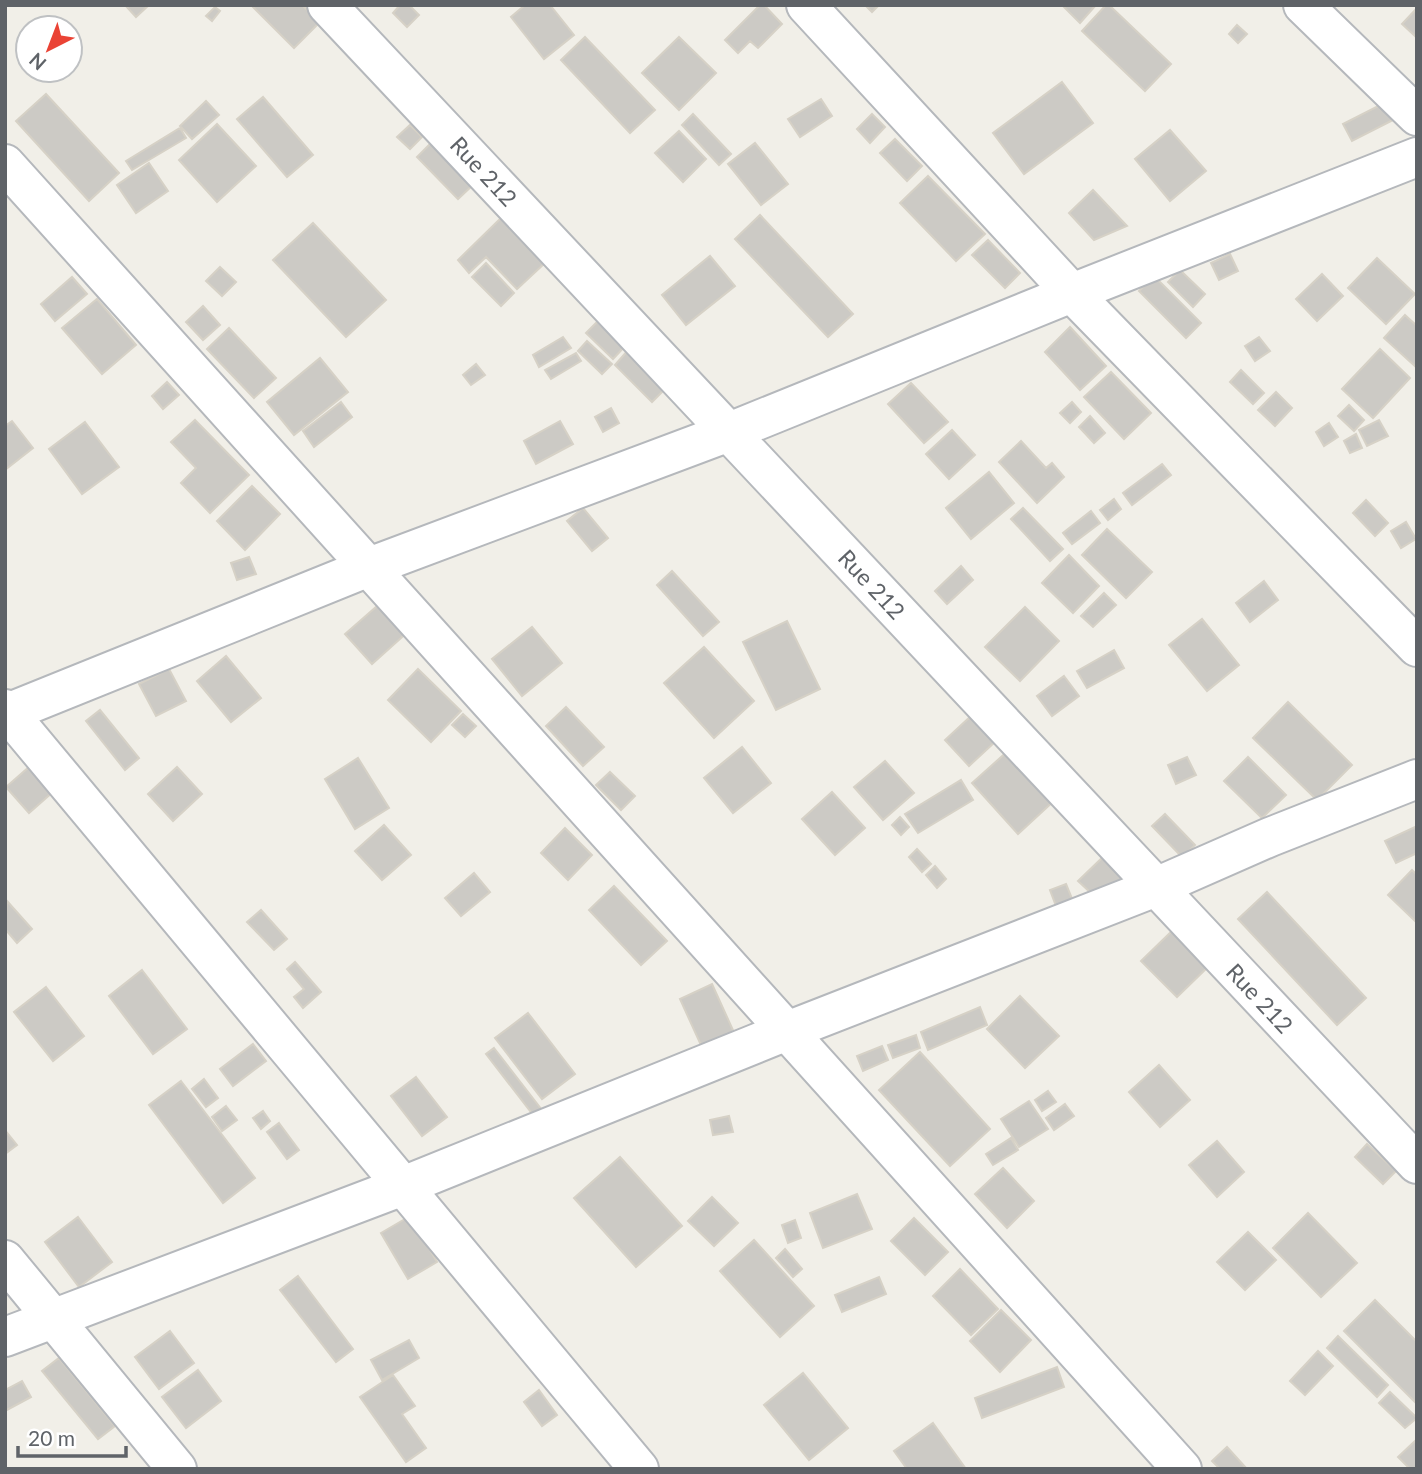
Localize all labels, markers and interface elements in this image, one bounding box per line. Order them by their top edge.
north arrow [14,14,84,84]
text: N [24,49,50,75]
street label: Rue 212 [445,130,523,212]
street label: Rue 212 [833,543,911,625]
street label: Rue 212 [1221,957,1299,1039]
scale bar [18,1414,126,1458]
text: 20 m [28,1425,75,1450]

